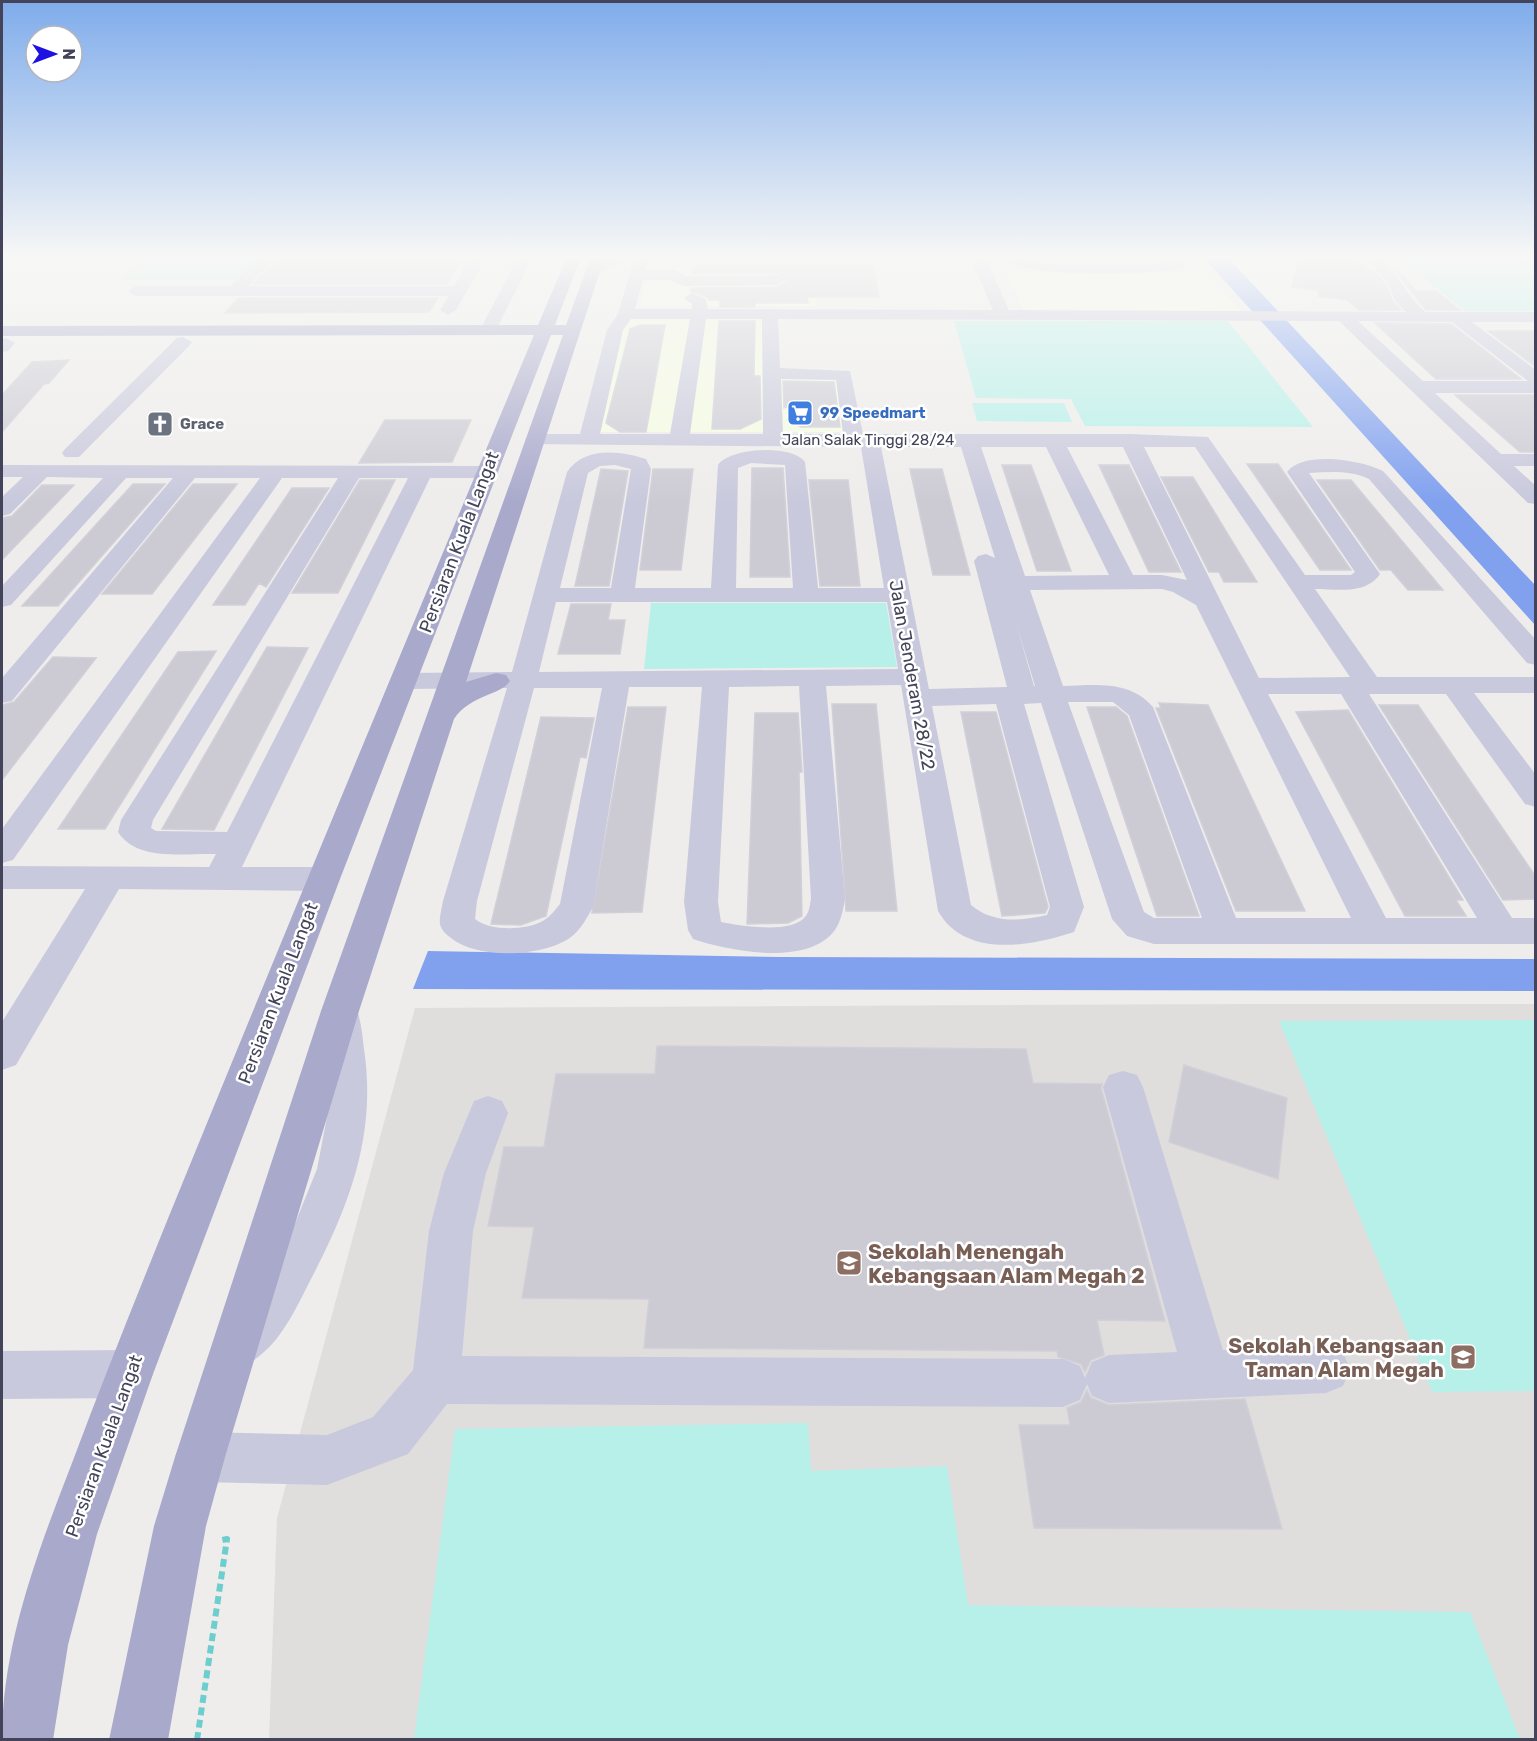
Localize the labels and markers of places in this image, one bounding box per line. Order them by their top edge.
supermarket icon: 99 Speedmart [785,398,815,428]
place label: 99 Speedmart [820,404,926,422]
church icon: Grace [145,409,175,439]
place label: Grace [180,415,224,433]
place label: Sekolah Menengah Kebangsaan Alam Megah 2 [868,1239,1145,1288]
school or university icon: Sekolah Menengah Kebangsaan Alam Megah 2 [834,1248,864,1278]
place label: Sekolah Kebangsaan Taman Alam Megah [1228,1333,1444,1382]
school or university icon: Sekolah Kebangsaan Taman Alam Megah [1448,1342,1478,1372]

